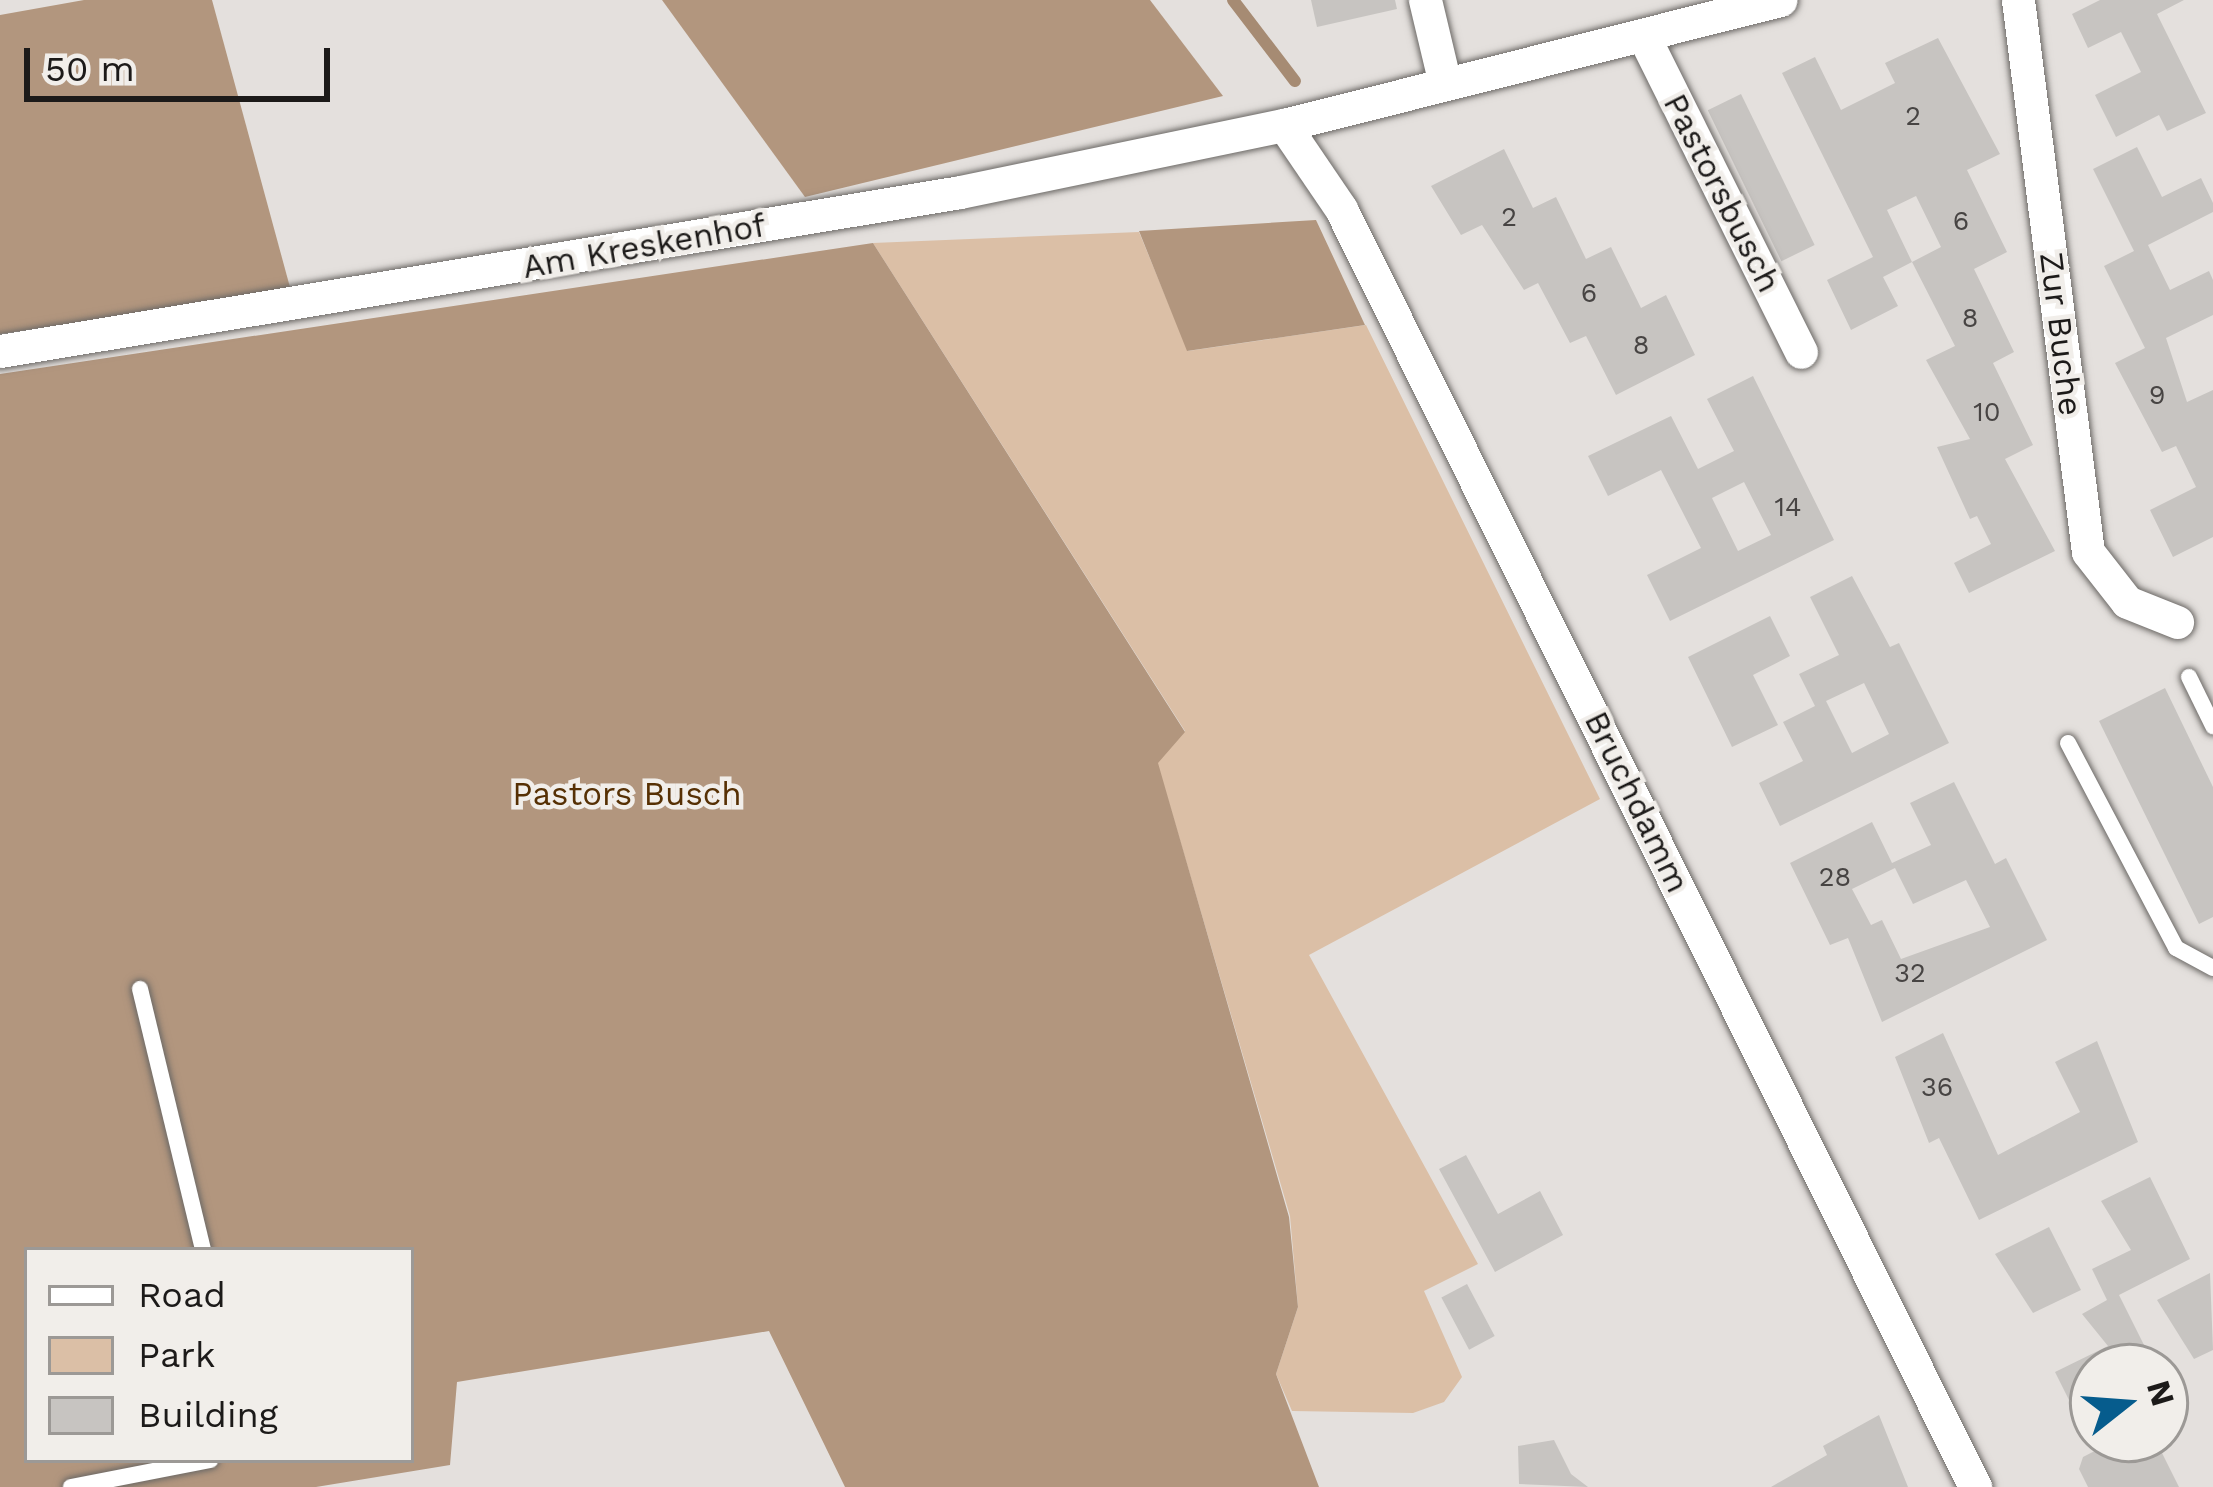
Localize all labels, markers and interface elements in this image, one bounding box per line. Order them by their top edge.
scale bar [30,24,336,98]
text: 50 m [45,48,135,90]
street label: Pastorsbusch [1655,87,1789,299]
house number: 2 [1905,101,1921,133]
house number: 2 [1501,202,1517,234]
street label: Am Kreskenhof [519,205,769,287]
house number: 6 [1953,206,1969,238]
street label: Zur Buche [2031,250,2091,418]
house number: 6 [1581,278,1597,310]
house number: 8 [1962,303,1978,335]
house number: 8 [1633,330,1649,362]
house number: 9 [2149,380,2165,412]
house number: 10 [1973,397,2001,429]
house number: 14 [1774,492,1802,524]
street label: Bruchdamm [1576,705,1698,899]
park label: Pastors Busch [512,774,742,814]
house number: 28 [1819,862,1851,894]
house number: 32 [1894,958,1926,990]
house number: 36 [1921,1072,1953,1104]
legend [24,1247,414,1463]
text: Road [138,1274,226,1316]
text: Park [138,1334,215,1376]
north arrow [2069,1343,2189,1463]
text: N [2139,1376,2183,1411]
text: Building [138,1394,278,1436]

